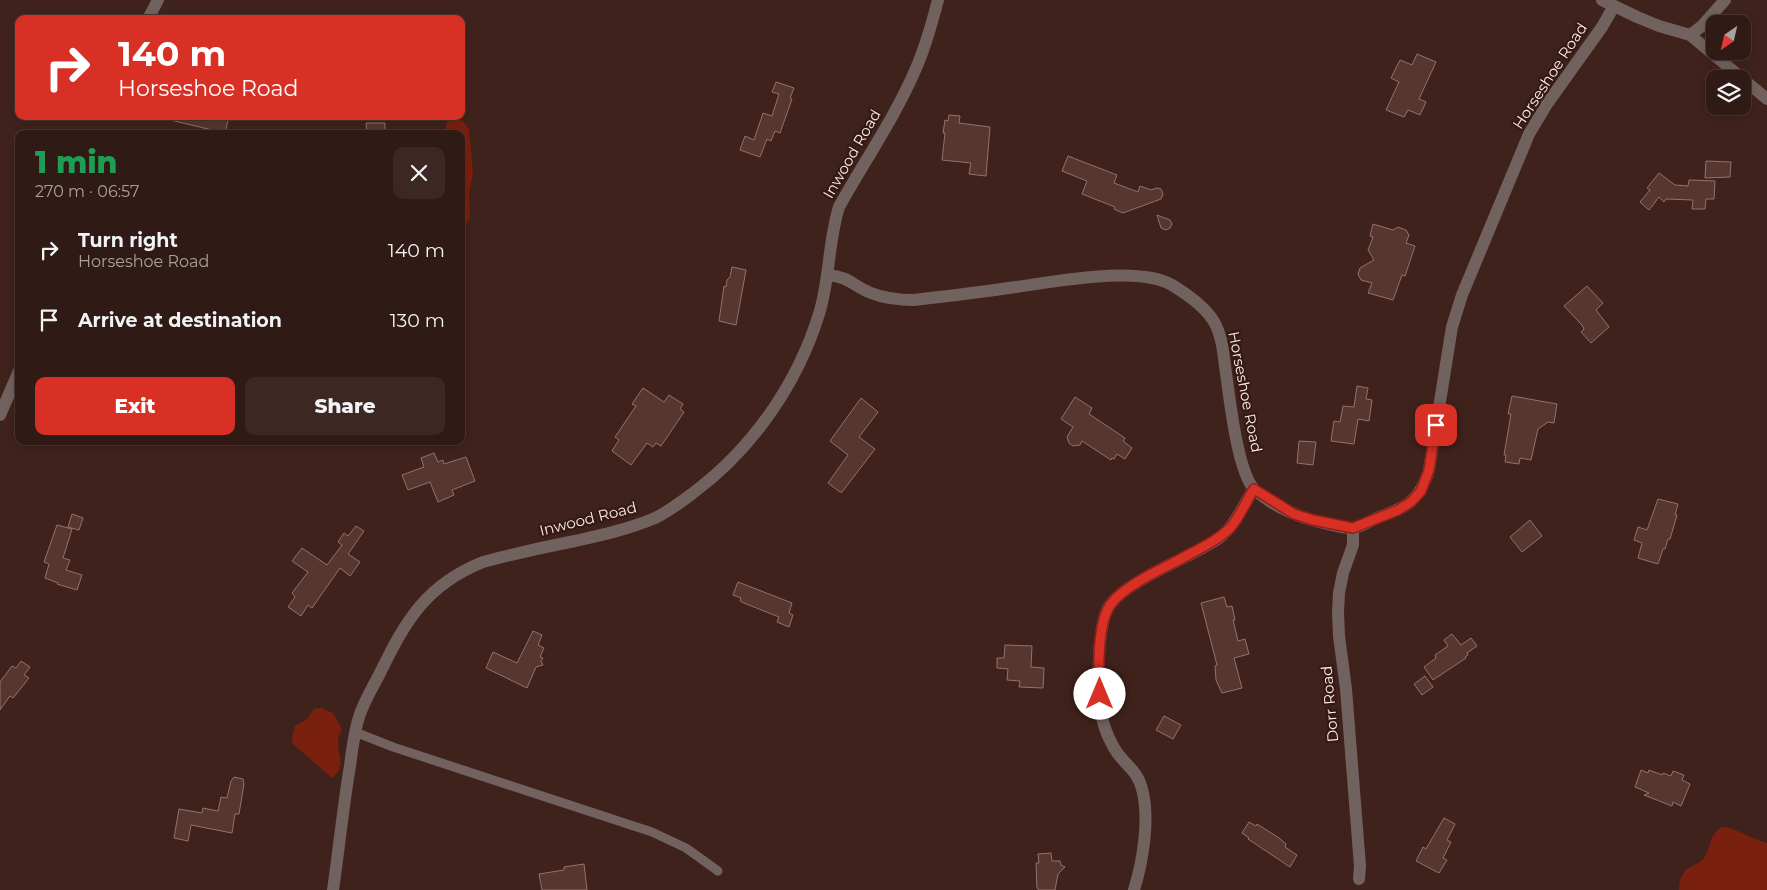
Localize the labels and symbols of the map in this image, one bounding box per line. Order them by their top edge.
north arrow [1706,15,1751,60]
street label: Horseshoe Road [1508,19,1591,132]
street label: Inwood Road [818,106,885,202]
street label: Horseshoe Road [1224,330,1267,454]
pin [1415,404,1457,446]
street label: Inwood Road [537,497,639,540]
street label: Dorr Road [1317,665,1342,743]
position arrow [1073,667,1125,719]

